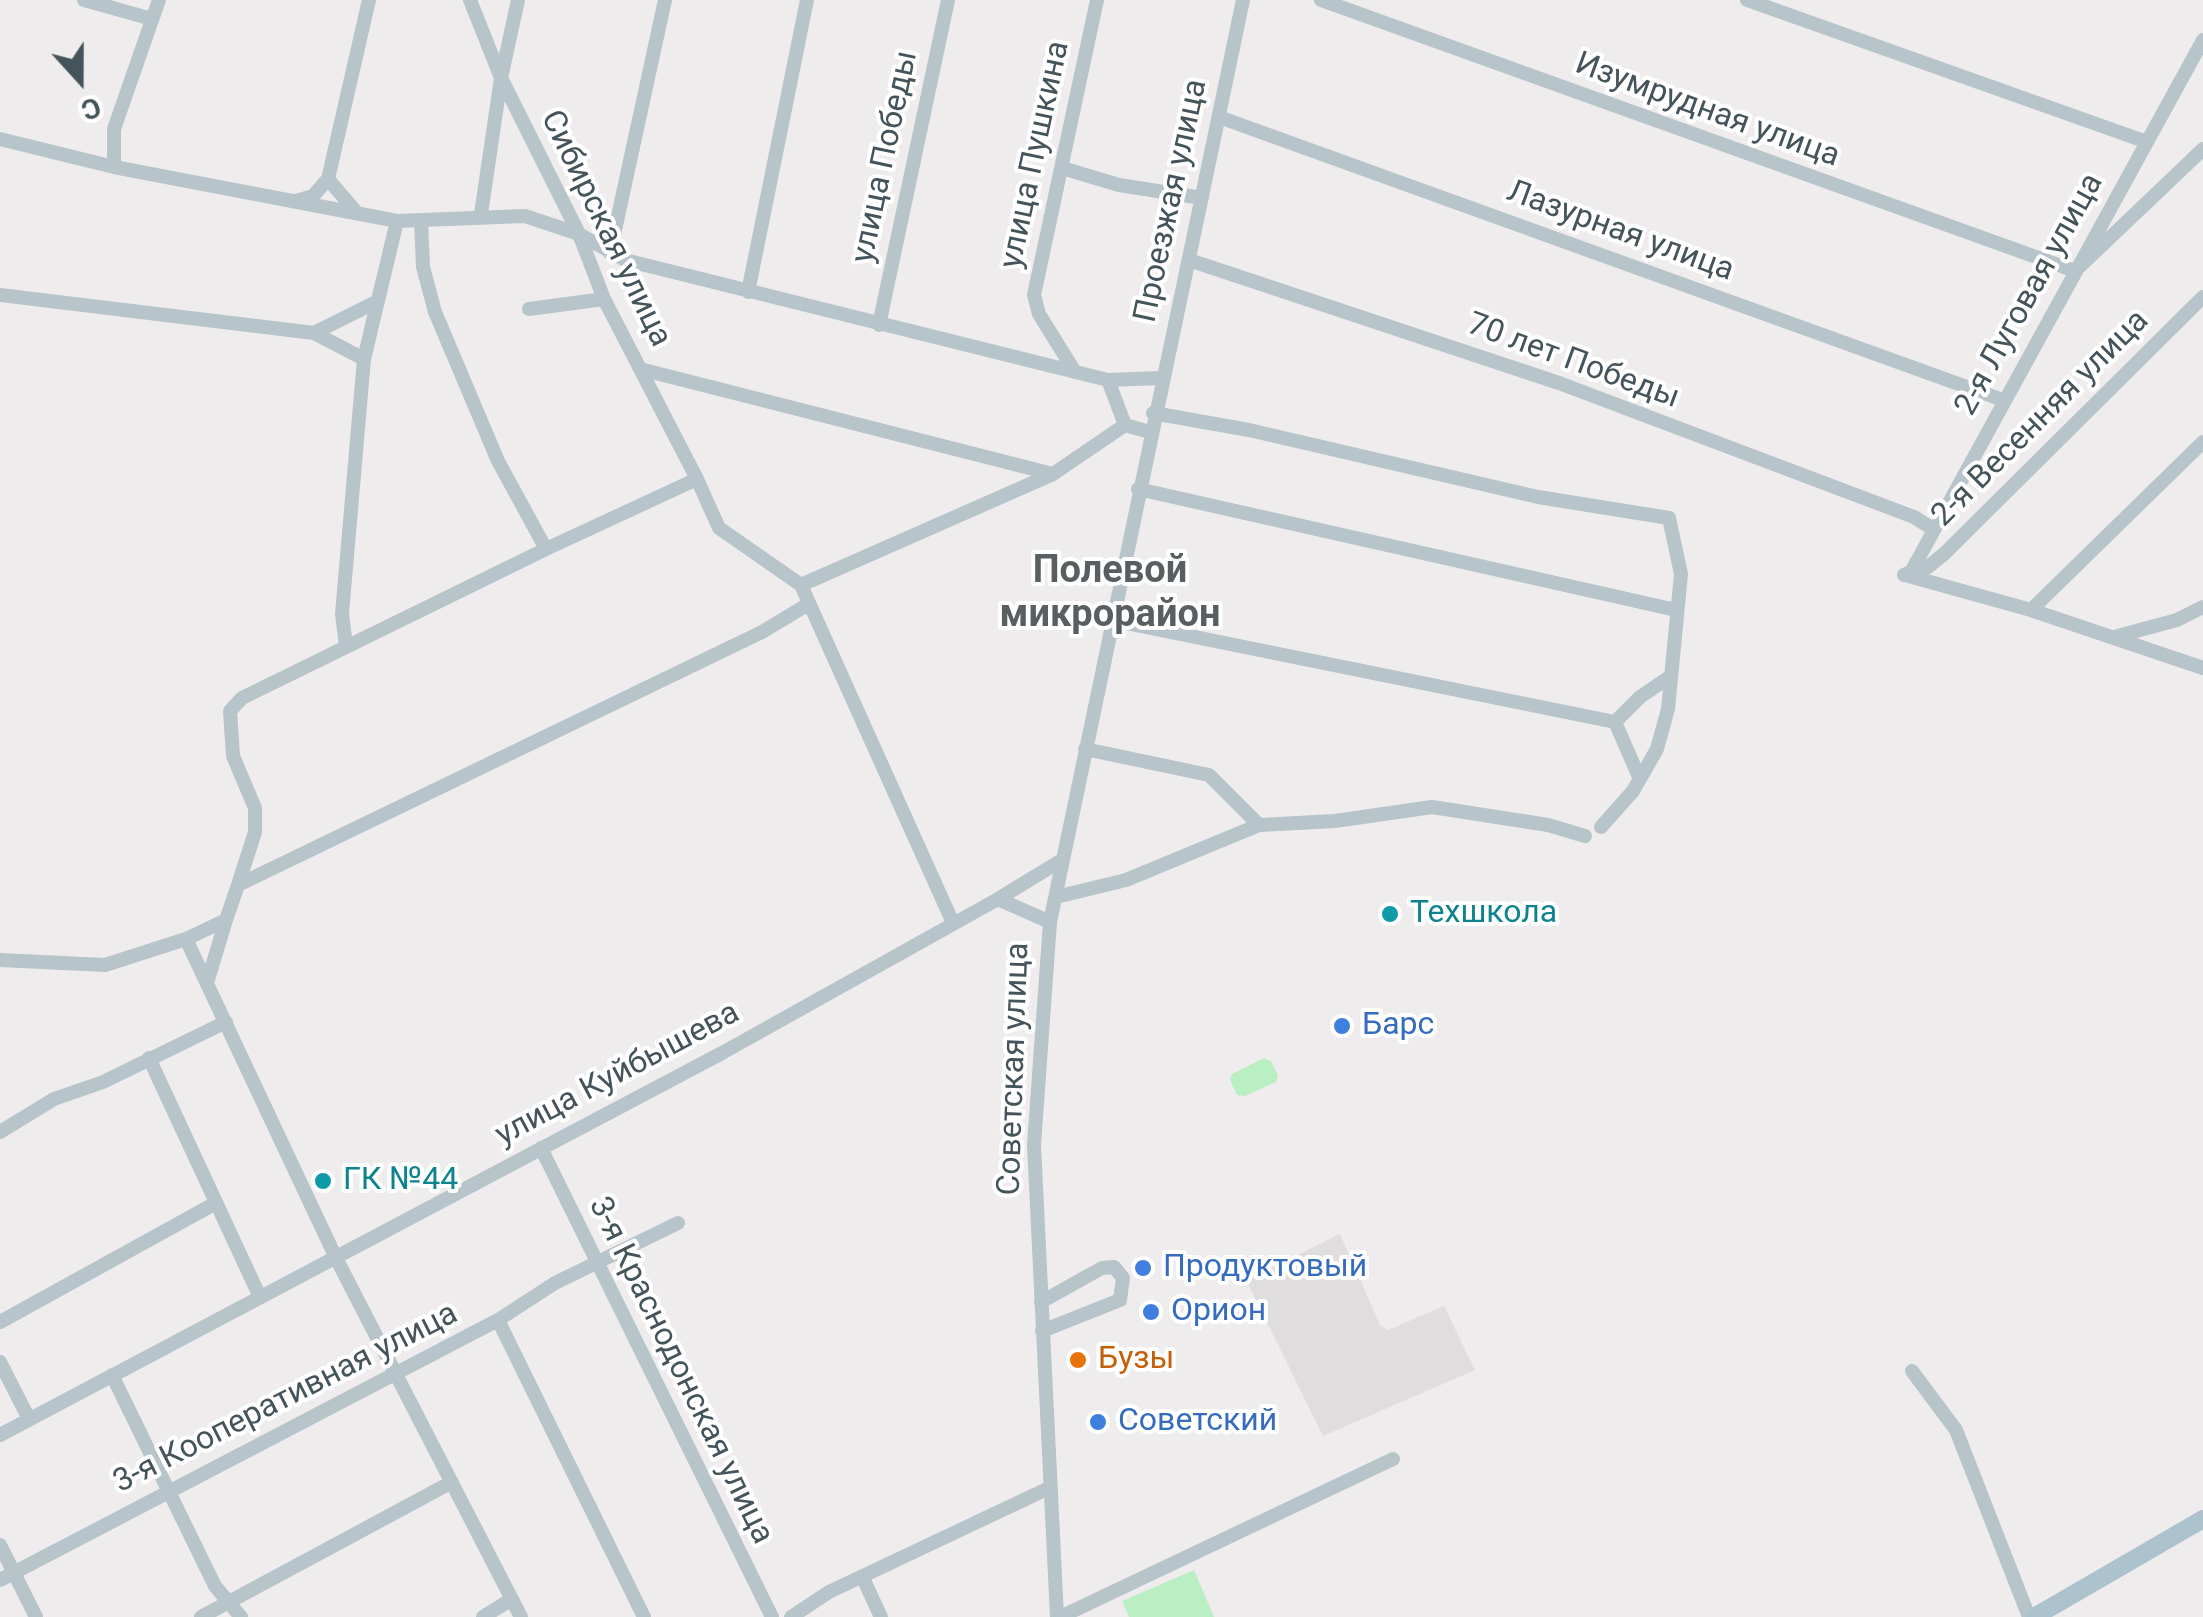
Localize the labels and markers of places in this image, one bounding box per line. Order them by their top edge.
place label: Техшкола [1410,895,1557,933]
marker: Техшкола [1379,903,1401,925]
place label: Барс [1362,1007,1434,1045]
marker: Барс [1331,1015,1353,1037]
place label: ГК №44 [343,1162,458,1200]
marker: ГК №44 [312,1170,334,1192]
place label: Продуктовый [1163,1249,1367,1287]
marker: Продуктовый [1132,1257,1154,1279]
place label: Орион [1171,1293,1266,1331]
marker: Орион [1140,1301,1162,1323]
place label: Бузы [1098,1341,1174,1379]
marker: Бузы [1067,1349,1089,1371]
place label: Советский [1118,1403,1277,1441]
marker: Советский [1087,1411,1109,1433]

